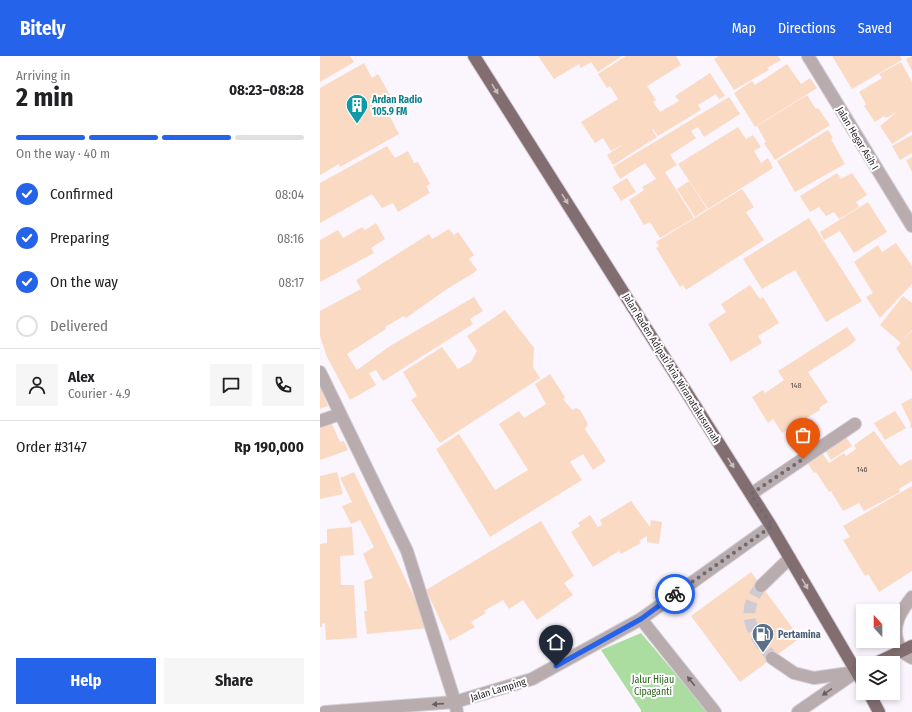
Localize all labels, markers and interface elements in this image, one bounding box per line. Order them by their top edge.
text: Bitely [20,17,66,40]
text: Map [732,20,756,37]
text: Directions [778,20,836,37]
text: Saved [858,20,892,37]
text: Arriving in [16,68,70,83]
text: 08:23–08:28 [229,81,304,99]
text: 2 min [16,82,74,113]
one-way arrow [491,84,499,94]
building icon: Ardan Radio 105.9 FM [344,92,370,125]
place label: Ardan Radio 105.9 FM [371,94,423,118]
street label: Jalan Hegar Asih I [834,105,881,172]
text: On the way · 40 m [16,146,110,161]
icon: check [16,183,38,205]
text: Confirmed [50,185,113,203]
text: 08:04 [275,187,304,202]
one-way arrow [561,193,568,205]
icon: check [16,227,38,249]
text: Preparing [50,229,109,247]
text: 08:16 [277,231,304,246]
icon: check [16,271,38,293]
text: On the way [50,273,118,291]
text: 08:17 [278,275,304,290]
street label: Jalan Raden Adipati Aria Wiranatakusumah [620,291,722,446]
text: Delivered [50,317,108,335]
button: person [16,364,58,406]
button: chat [210,364,252,406]
button: phone [262,364,304,406]
text: Alex [68,368,95,386]
house number: 148 [791,381,802,390]
text: Courier · 4.9 [68,386,131,401]
pin [786,418,820,459]
icon: bag [792,424,814,446]
text: Order #3147 [16,438,87,456]
text: Rp 190,000 [234,438,304,456]
one-way arrow [728,457,735,468]
house number: 146 [857,465,868,474]
courier [655,574,695,614]
one-way arrow [801,578,808,590]
icon: bike [664,583,686,605]
north arrow [856,604,900,648]
map controls [856,604,900,700]
fuel station icon: Pertamina [750,621,776,654]
pin [539,625,573,666]
place label: Pertamina [778,629,821,641]
icon: home [545,631,567,653]
button: layers [856,656,900,700]
button: Help [16,658,156,704]
button: Share [164,658,304,704]
park label: Jalur Hijau Cipaganti [632,674,674,698]
street label: Jalan Lamping [469,676,528,704]
one-way arrow [687,676,695,687]
one-way arrow [822,688,832,696]
one-way arrow [432,700,444,707]

